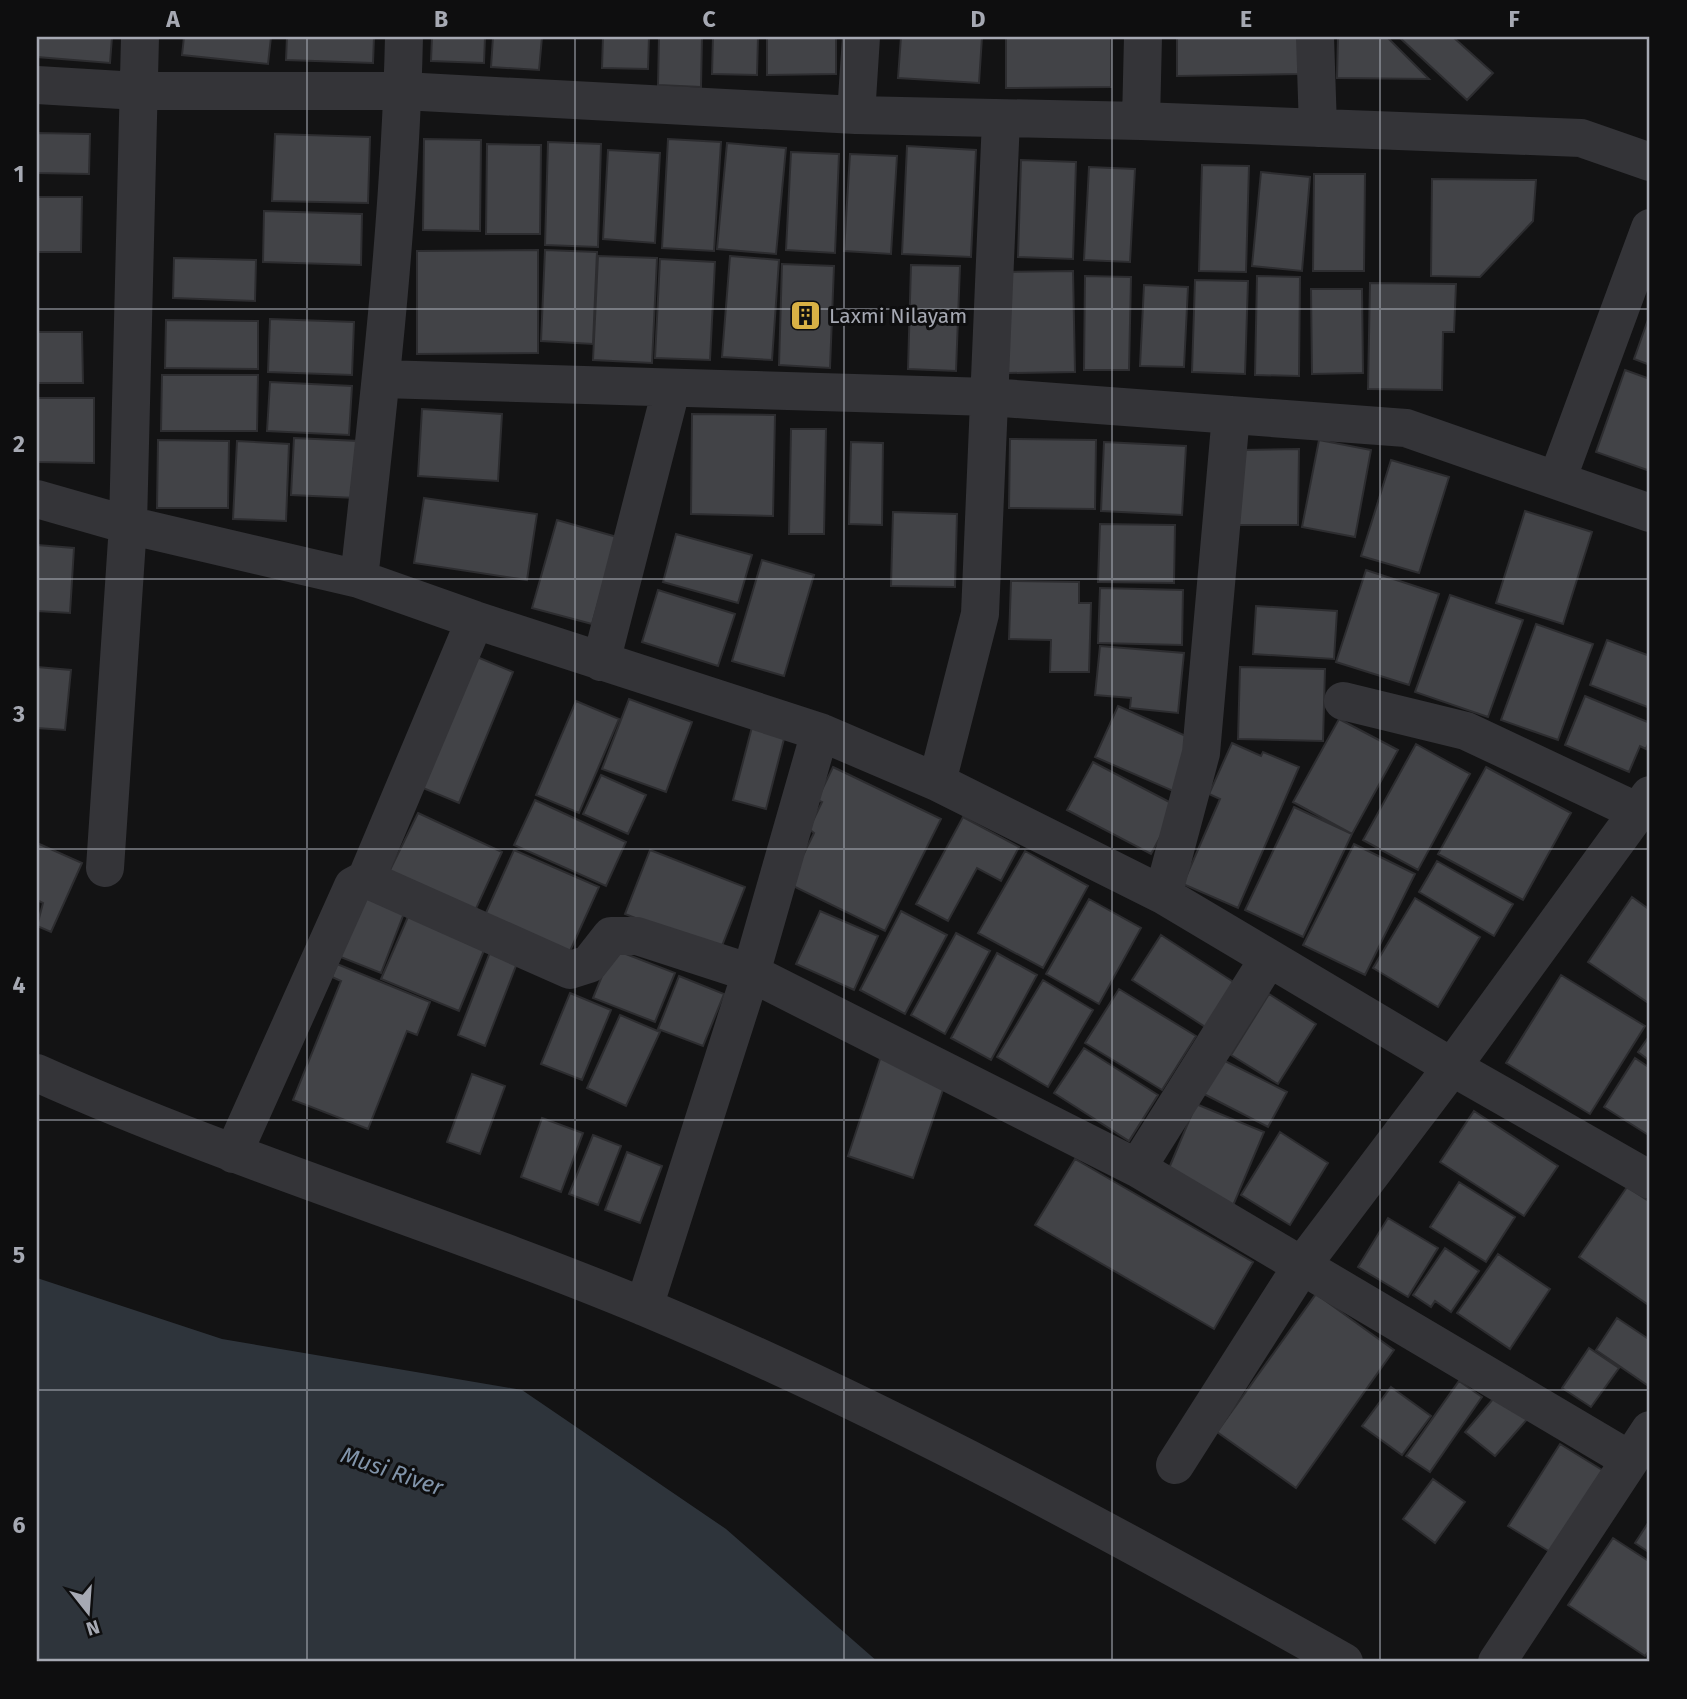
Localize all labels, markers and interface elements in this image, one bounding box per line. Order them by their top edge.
text: A [165,5,180,33]
text: B [434,5,448,33]
text: C [702,5,716,33]
text: D [971,5,986,33]
text: E [1240,5,1252,33]
text: F [1508,5,1520,33]
text: 1 [14,160,24,188]
building icon: Laxmi Nilayam [789,299,823,333]
place label: Laxmi Nilayam [829,303,967,329]
text: 2 [13,430,25,458]
text: 3 [12,700,25,728]
text: 4 [13,971,26,999]
text: 5 [13,1241,25,1269]
water label: Musi River [337,1441,448,1502]
text: 6 [13,1511,26,1539]
north arrow [52,1576,122,1646]
text: N [83,1615,102,1641]

